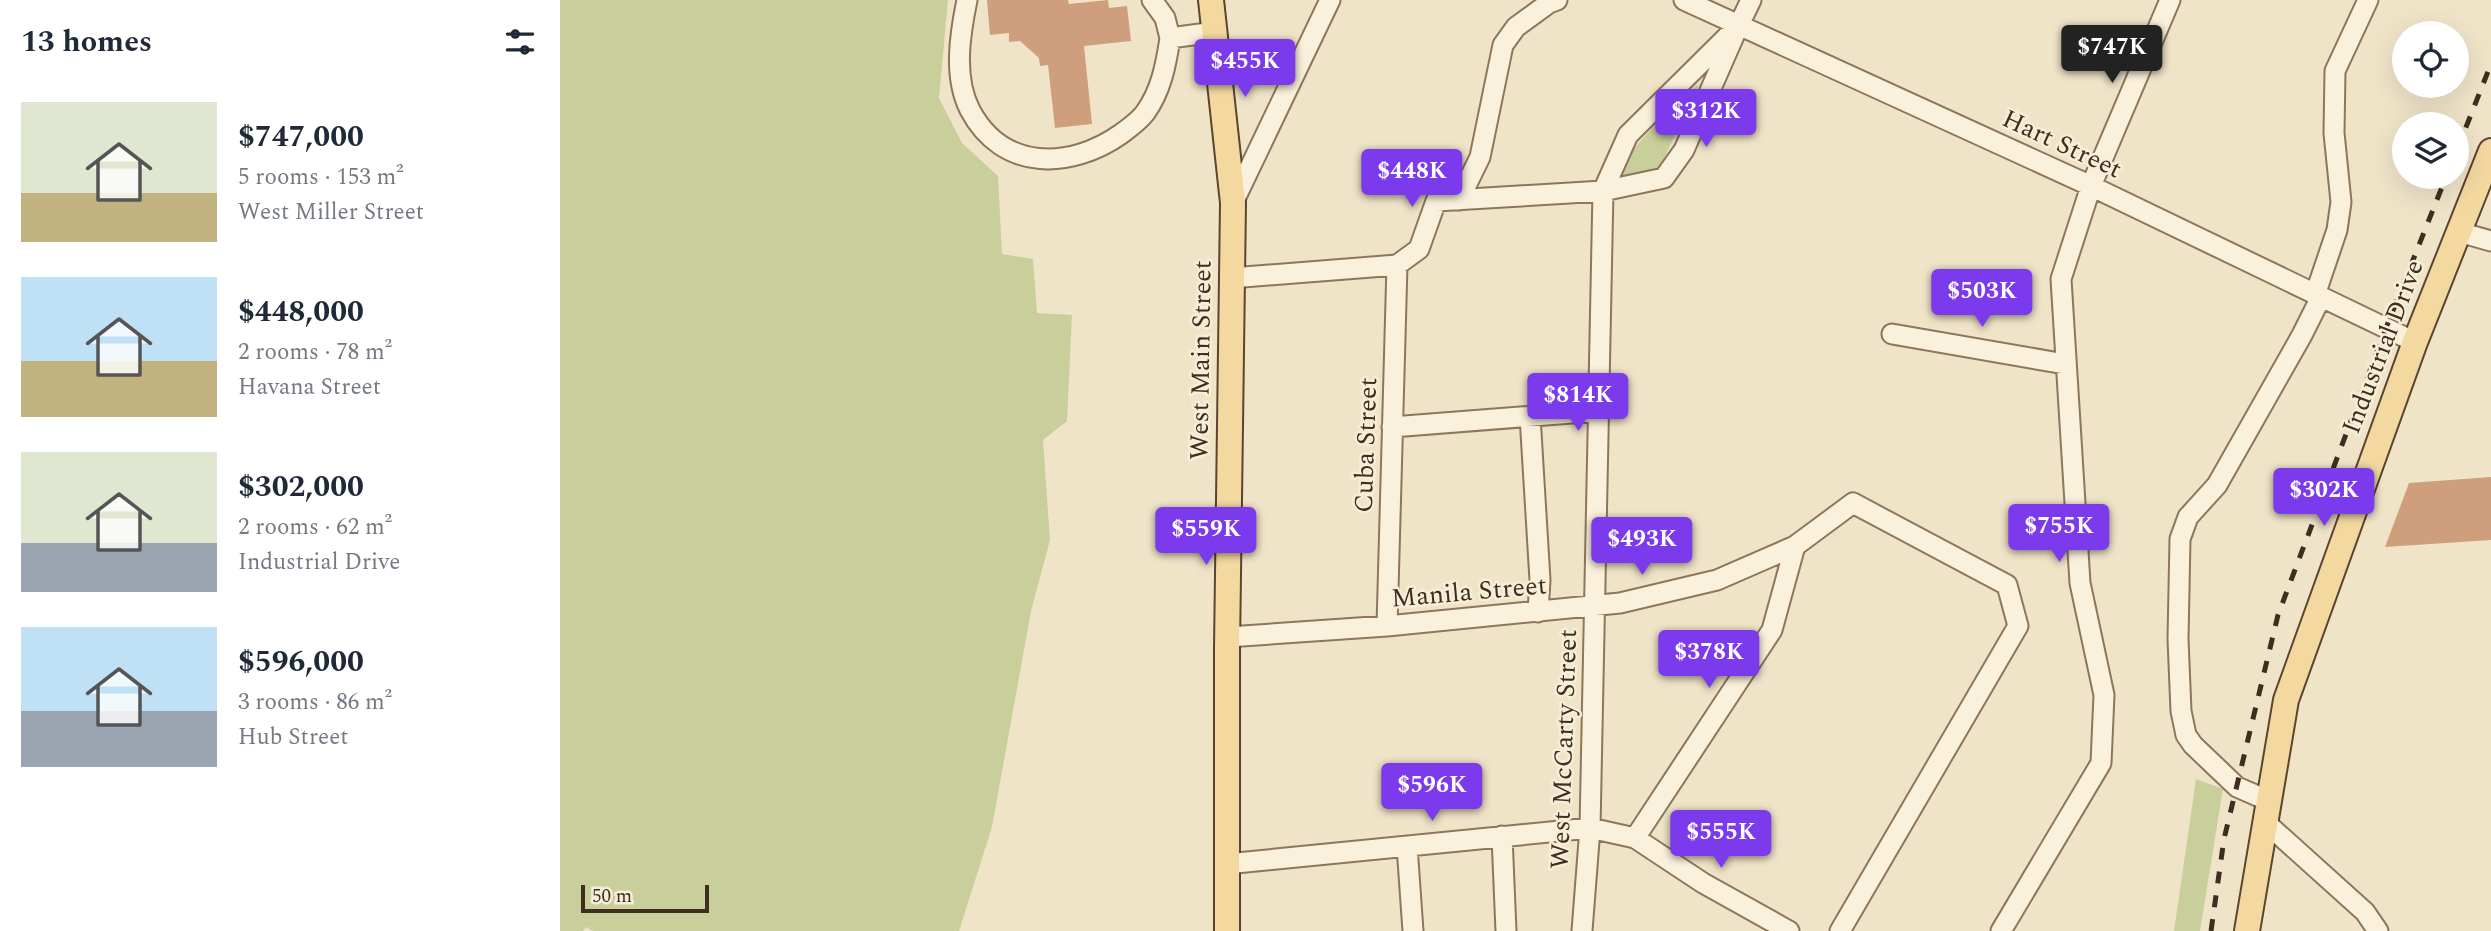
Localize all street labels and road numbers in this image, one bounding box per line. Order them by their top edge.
street label: Hart Street [1996,99,2128,189]
street label: Industrial Drive [2331,254,2435,440]
street label: West Main Street [1179,260,1223,460]
street label: Cuba Street [1344,377,1388,513]
street label: Manila Street [1390,565,1548,619]
street label: West McCarty Street [1540,628,1588,870]

